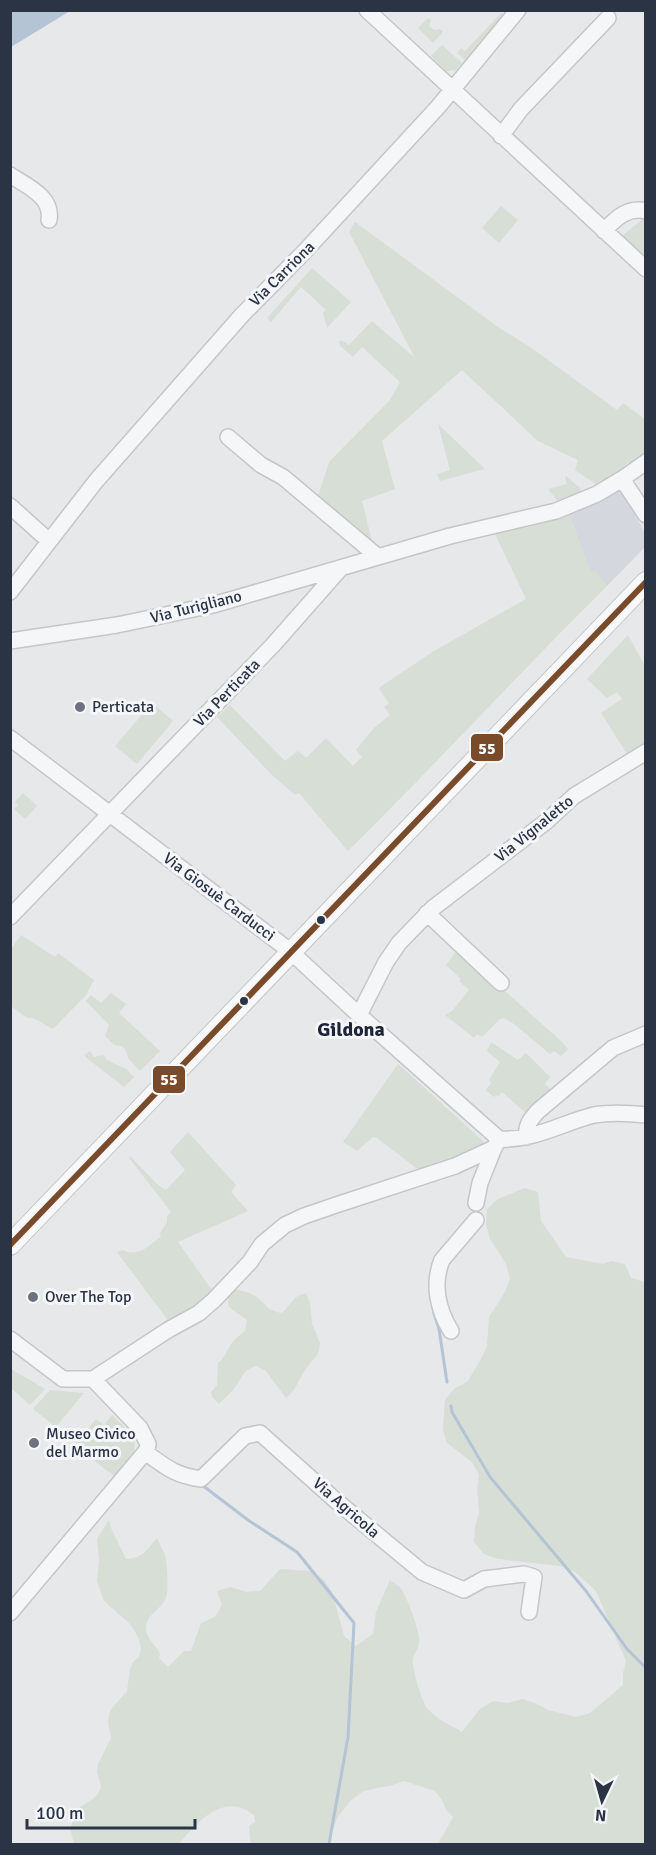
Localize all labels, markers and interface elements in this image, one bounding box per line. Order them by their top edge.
street label: Via Carriona [245,237,319,311]
street label: Via Turigliano [148,586,244,628]
street label: Via Perticata [189,655,265,731]
place label: Perticata [92,697,154,717]
marker: Perticata [73,700,87,714]
line badge: 55 [470,733,504,762]
text: 55 [478,739,496,759]
street label: Via Vignaletto [490,791,578,867]
street label: Via Giosuè Carducci [159,848,279,946]
unlabelled marker [315,914,327,926]
unlabelled marker [238,995,250,1007]
district label: Gildona [317,1017,385,1042]
line badge: 55 [152,1065,186,1094]
text: 55 [160,1070,178,1090]
place label: Over The Top [45,1287,131,1307]
marker: Over The Top [26,1290,40,1304]
place label: Museo Civico del Marmo [46,1424,136,1462]
marker: Museo Civico del Marmo [27,1436,41,1450]
street label: Via Agricola [308,1473,384,1543]
north arrow [572,1771,632,1831]
scale bar [27,1792,195,1830]
text: 100 m [36,1802,83,1824]
text: N [594,1804,607,1825]

